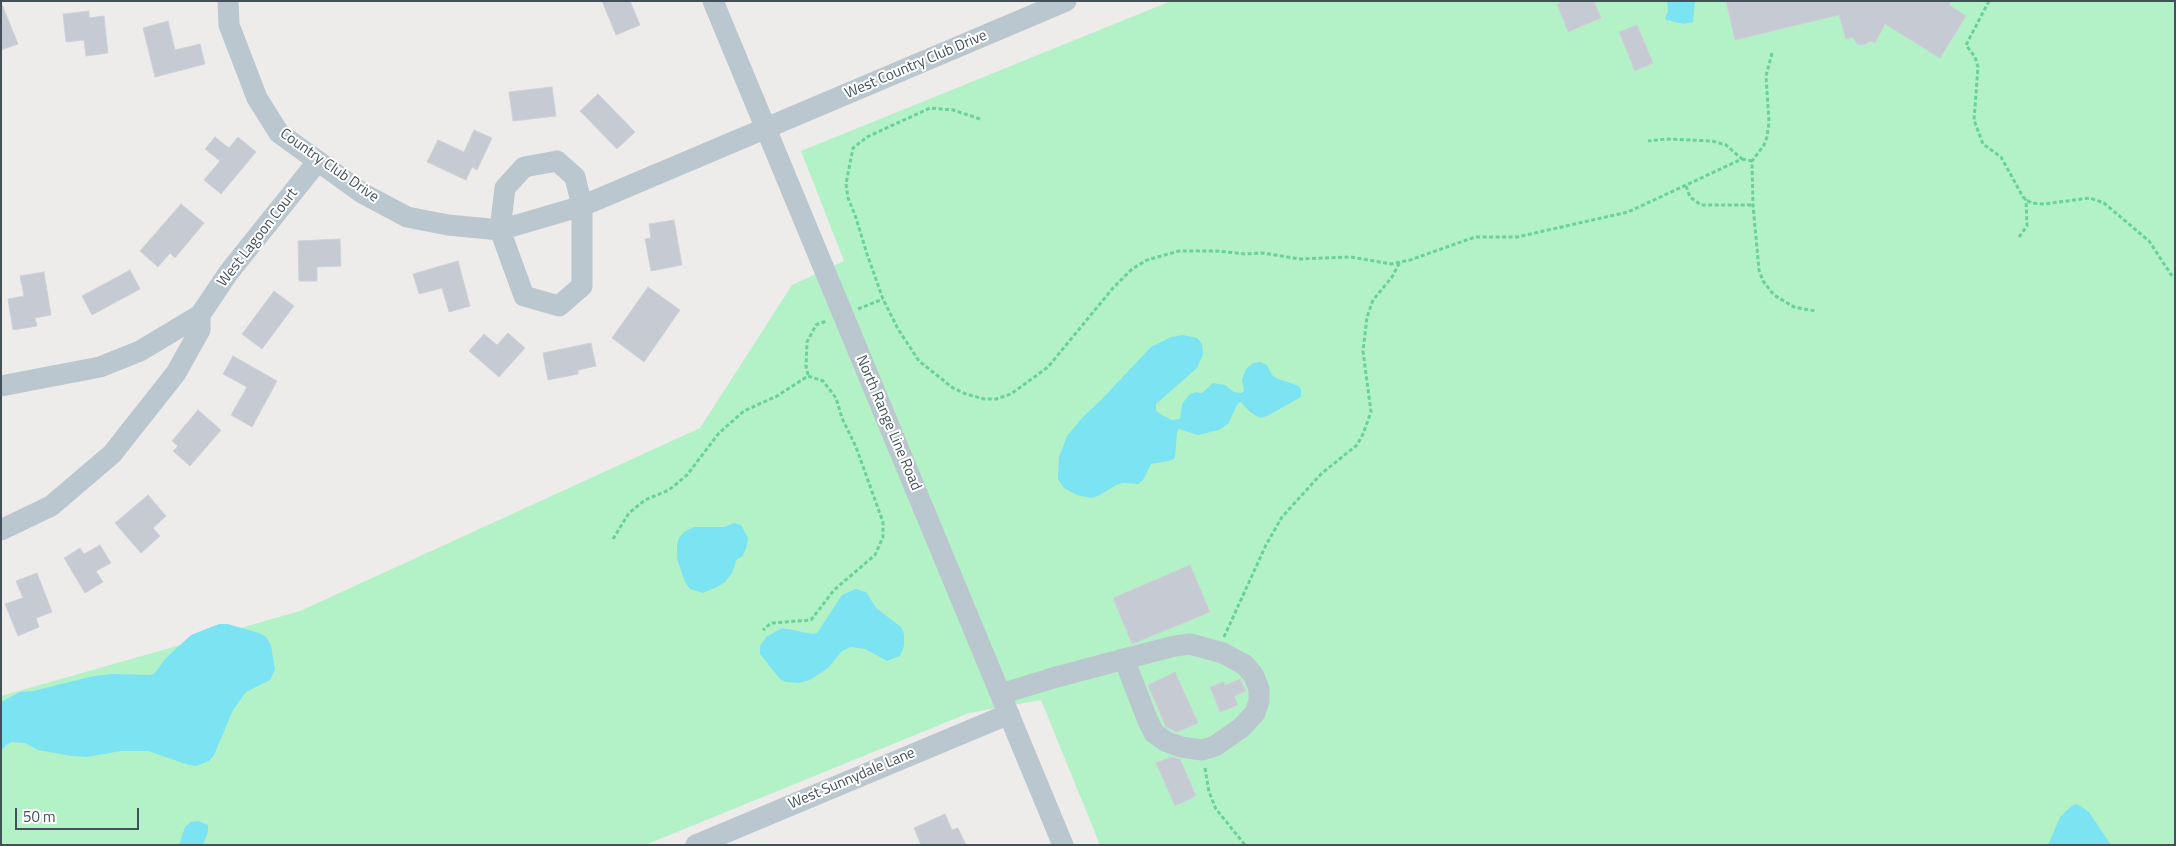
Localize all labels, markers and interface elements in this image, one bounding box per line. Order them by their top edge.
street label: West Country Club Drive [842,27,990,103]
street label: Country Club Drive [276,125,382,207]
street label: West Lagoon Court [214,185,302,291]
street label: North Range Line Road [851,353,925,493]
street label: West Sunnydale Lane [786,744,918,814]
scale bar [18,798,141,830]
text: 50 m [23,805,56,828]

